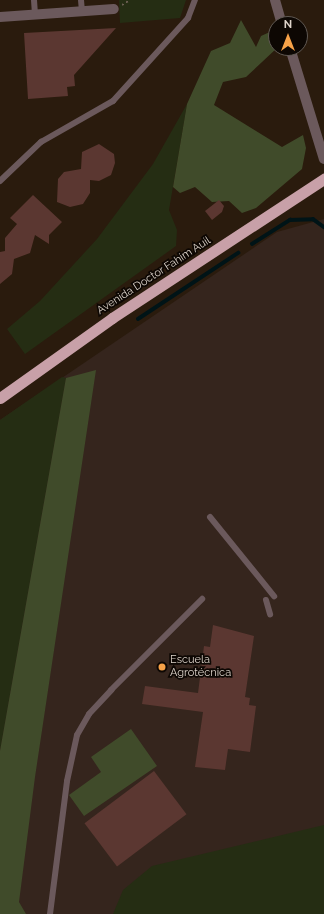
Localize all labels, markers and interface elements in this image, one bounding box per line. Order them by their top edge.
north arrow [268,16,308,56]
text: N [284,18,292,31]
street label: Avenida Doctor Fahim Auil [94,234,214,318]
place label: Escuela Agrotécnica [170,654,231,680]
marker: Escuela Agrotécnica [157,662,167,672]

